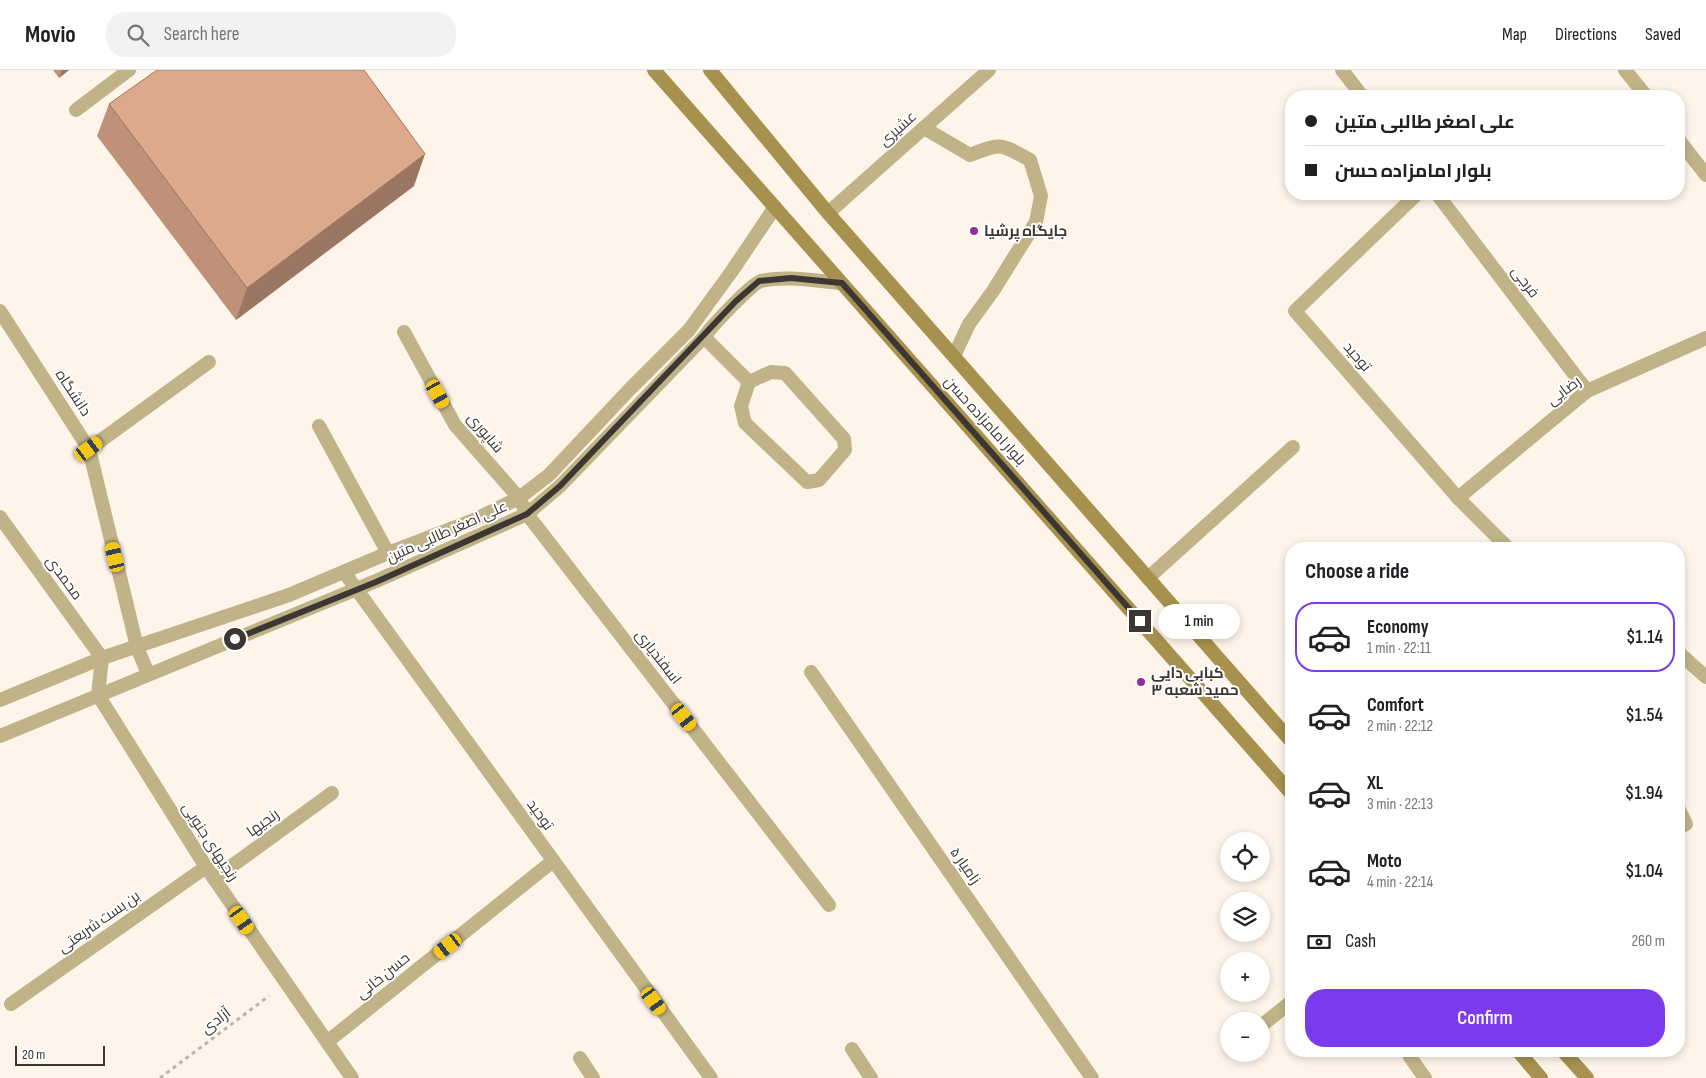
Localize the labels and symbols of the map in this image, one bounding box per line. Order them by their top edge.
street label: عشیری [875,107,921,151]
place label: جایگاه پرشیا [984,222,1067,242]
marker: جایگاه پرشیا [968,225,980,237]
street label: فرجی [1507,262,1543,302]
street label: توحید [1339,338,1375,376]
street label: دانشگاه [51,366,95,420]
street label: بلوار امامزاده حسن [940,372,1030,470]
street label: رضایی [1543,372,1585,410]
car [424,377,451,411]
street label: شاپوری [463,409,507,457]
car [72,434,105,464]
street label: علی اصغر طالبی متین [383,497,511,567]
car [104,541,125,573]
street label: محمدی [42,552,86,604]
callout: 1 min [1158,604,1240,638]
route end [1129,610,1151,632]
street label: اسفندیاری [631,626,685,688]
route start [224,628,246,650]
place label: کبابی دایی حمید شعبه ۳ [1151,664,1239,700]
marker: کبابی دایی حمید شعبه ۳ [1135,676,1147,688]
car [668,701,699,733]
street label: توحید [522,796,558,834]
street label: رنجیهای جنوبی [177,799,243,885]
street label: رنجیها [243,805,283,841]
street label: زامیار ۵ [945,844,985,888]
street label: بن بست شریعتی [54,887,144,957]
car [227,903,256,937]
car [431,931,464,961]
street label: حسن خانی [352,949,414,1003]
car [639,984,668,1018]
street label: آزادی [197,1004,235,1038]
scale bar [15,1043,105,1066]

